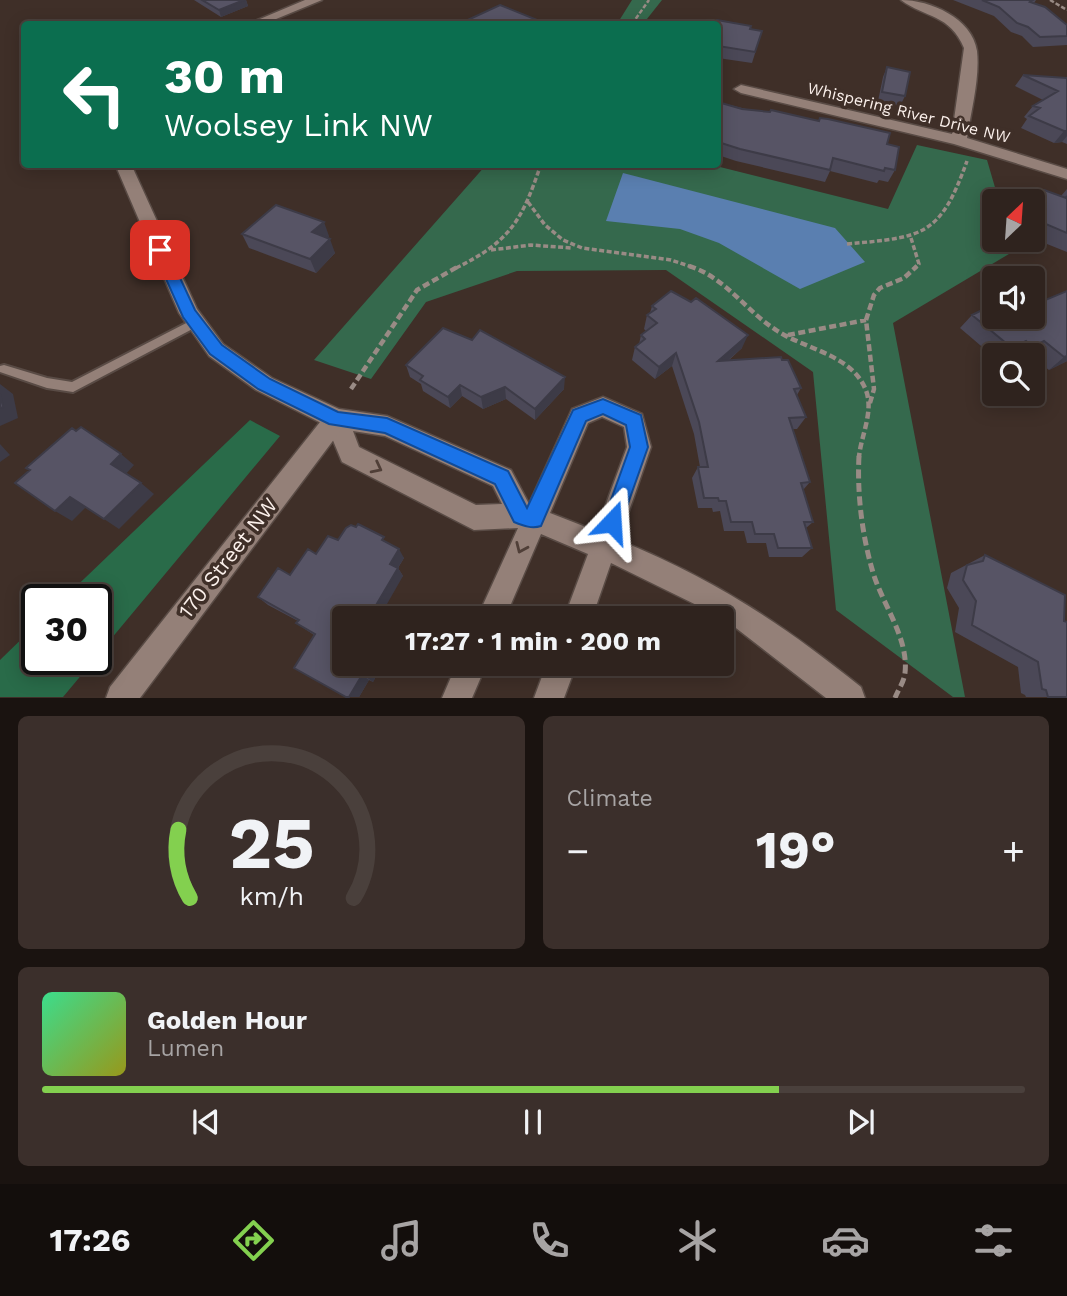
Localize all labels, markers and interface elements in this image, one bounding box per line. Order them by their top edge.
text: 30 m [164,47,285,105]
icon: left [49,49,140,140]
street label: Whispering River Drive NW [806,78,1012,147]
text: Woolsey Link NW [164,106,433,144]
north arrow [982,189,1045,252]
map controls [982,189,1045,406]
pin [130,220,190,280]
icon: arrive [141,231,179,269]
button: sound [982,266,1045,329]
button: search [982,343,1045,406]
one-way arrow [370,460,382,473]
position arrow [575,485,649,559]
street label: 170 Street NW [173,493,282,623]
one-way arrow [515,541,529,554]
speed limit sign: 30 [21,584,112,675]
text: 17:27 · 1 min · 200 m [405,626,661,656]
text: Climate [567,785,653,812]
text: 25 [228,801,314,887]
text: 19° [756,820,836,881]
text: − [567,829,589,873]
text: + [1002,829,1025,873]
text: km/h [239,882,303,911]
text: Golden Hour [147,1005,307,1035]
text: Lumen [147,1035,224,1062]
icon: previous [187,1103,225,1141]
icon: pause [514,1103,552,1141]
icon: next [842,1103,880,1141]
icon: directions [229,1216,278,1265]
icon: music [377,1216,426,1265]
icon: phone [525,1216,574,1265]
icon: climate [673,1216,722,1265]
icon: car [821,1216,870,1265]
icon: filters [969,1216,1018,1265]
text: 17:26 [49,1221,131,1259]

